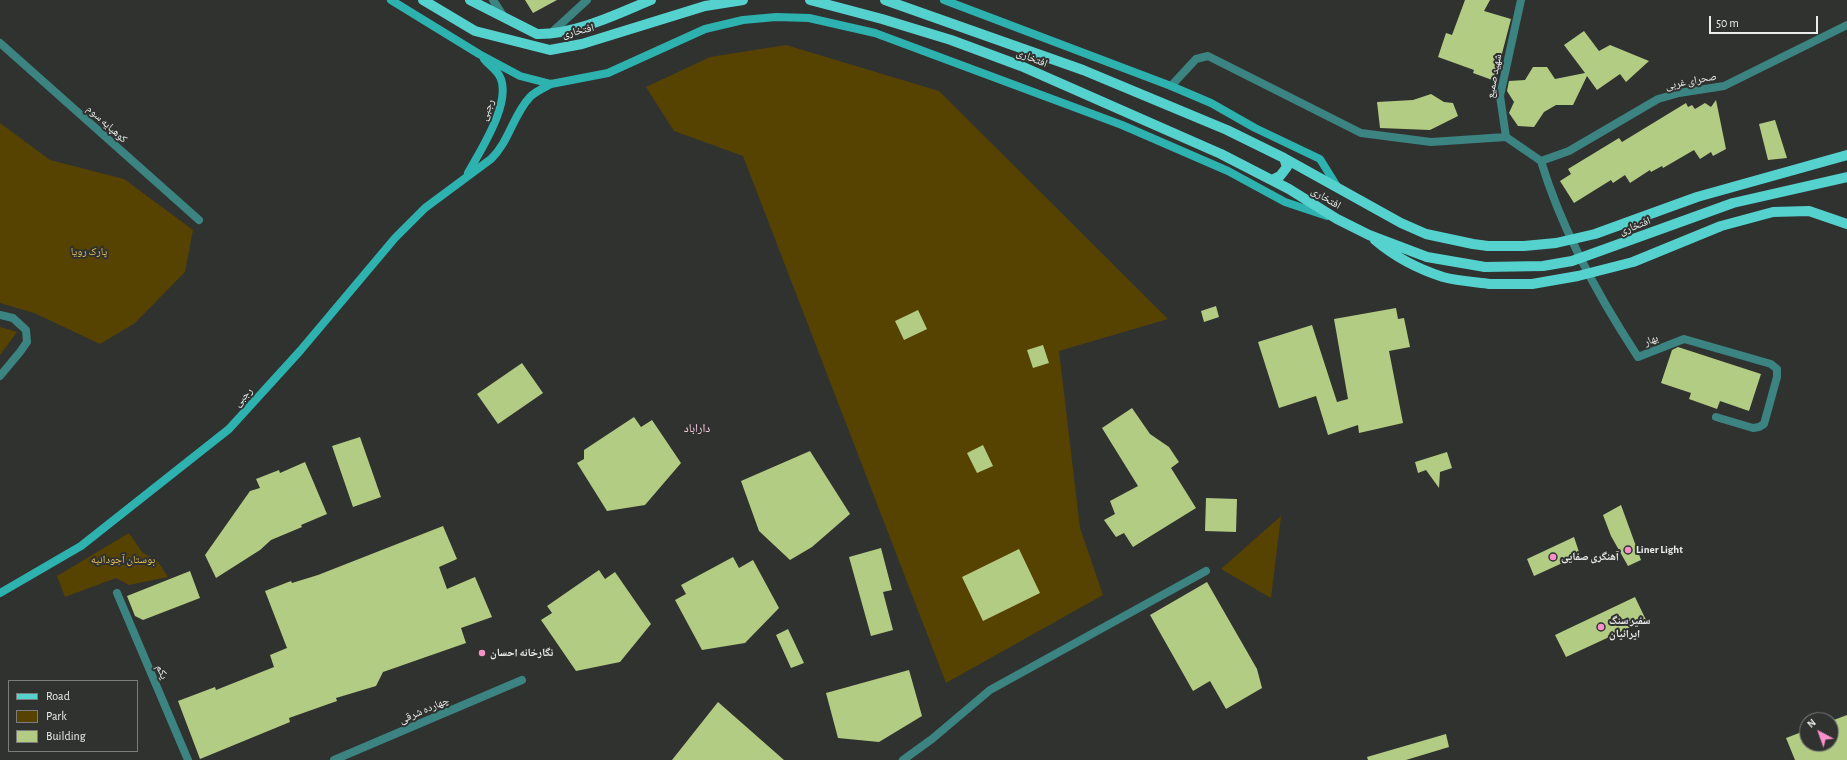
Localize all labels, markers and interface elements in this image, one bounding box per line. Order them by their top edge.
scale bar [1711,8,1820,34]
text: 50 m [1716,17,1739,29]
street label: افتخاری [561,21,595,41]
street label: افتخاری [1015,46,1049,70]
street label: شهید صمیع [1484,53,1504,99]
street label: صحرای غربی [1664,70,1718,92]
street label: رجبی [477,97,497,123]
street label: کوهپایه سوم [84,102,130,146]
street label: افتخاری [1309,184,1343,212]
street label: افتخاری [1618,214,1652,238]
park label: پارک رویا [71,245,107,259]
street label: بهار [1642,331,1660,349]
street label: رجبی [231,384,255,410]
district label: داراباد [684,421,710,435]
place label: Liner Light [1636,543,1683,557]
marker: Liner Light [1623,545,1633,555]
place label: آهنگری صفایی [1561,550,1619,564]
marker: آهنگری صفایی [1548,552,1558,562]
park label: بوستان آجودانیه [91,553,155,567]
place label: سفیر سنگ ایرانیان [1609,614,1651,640]
marker: سفیر سنگ ایرانیان [1596,622,1606,632]
place label: نگارخانه احسان [490,646,553,660]
marker: نگارخانه احسان [477,648,487,658]
street label: یکم [153,663,171,681]
legend [8,680,138,752]
text: Road [46,690,70,702]
street label: چهارده شرقی [397,694,451,726]
text: Park [46,710,67,722]
north arrow [1799,712,1839,752]
text: N [1805,717,1818,730]
text: Building [46,730,86,742]

